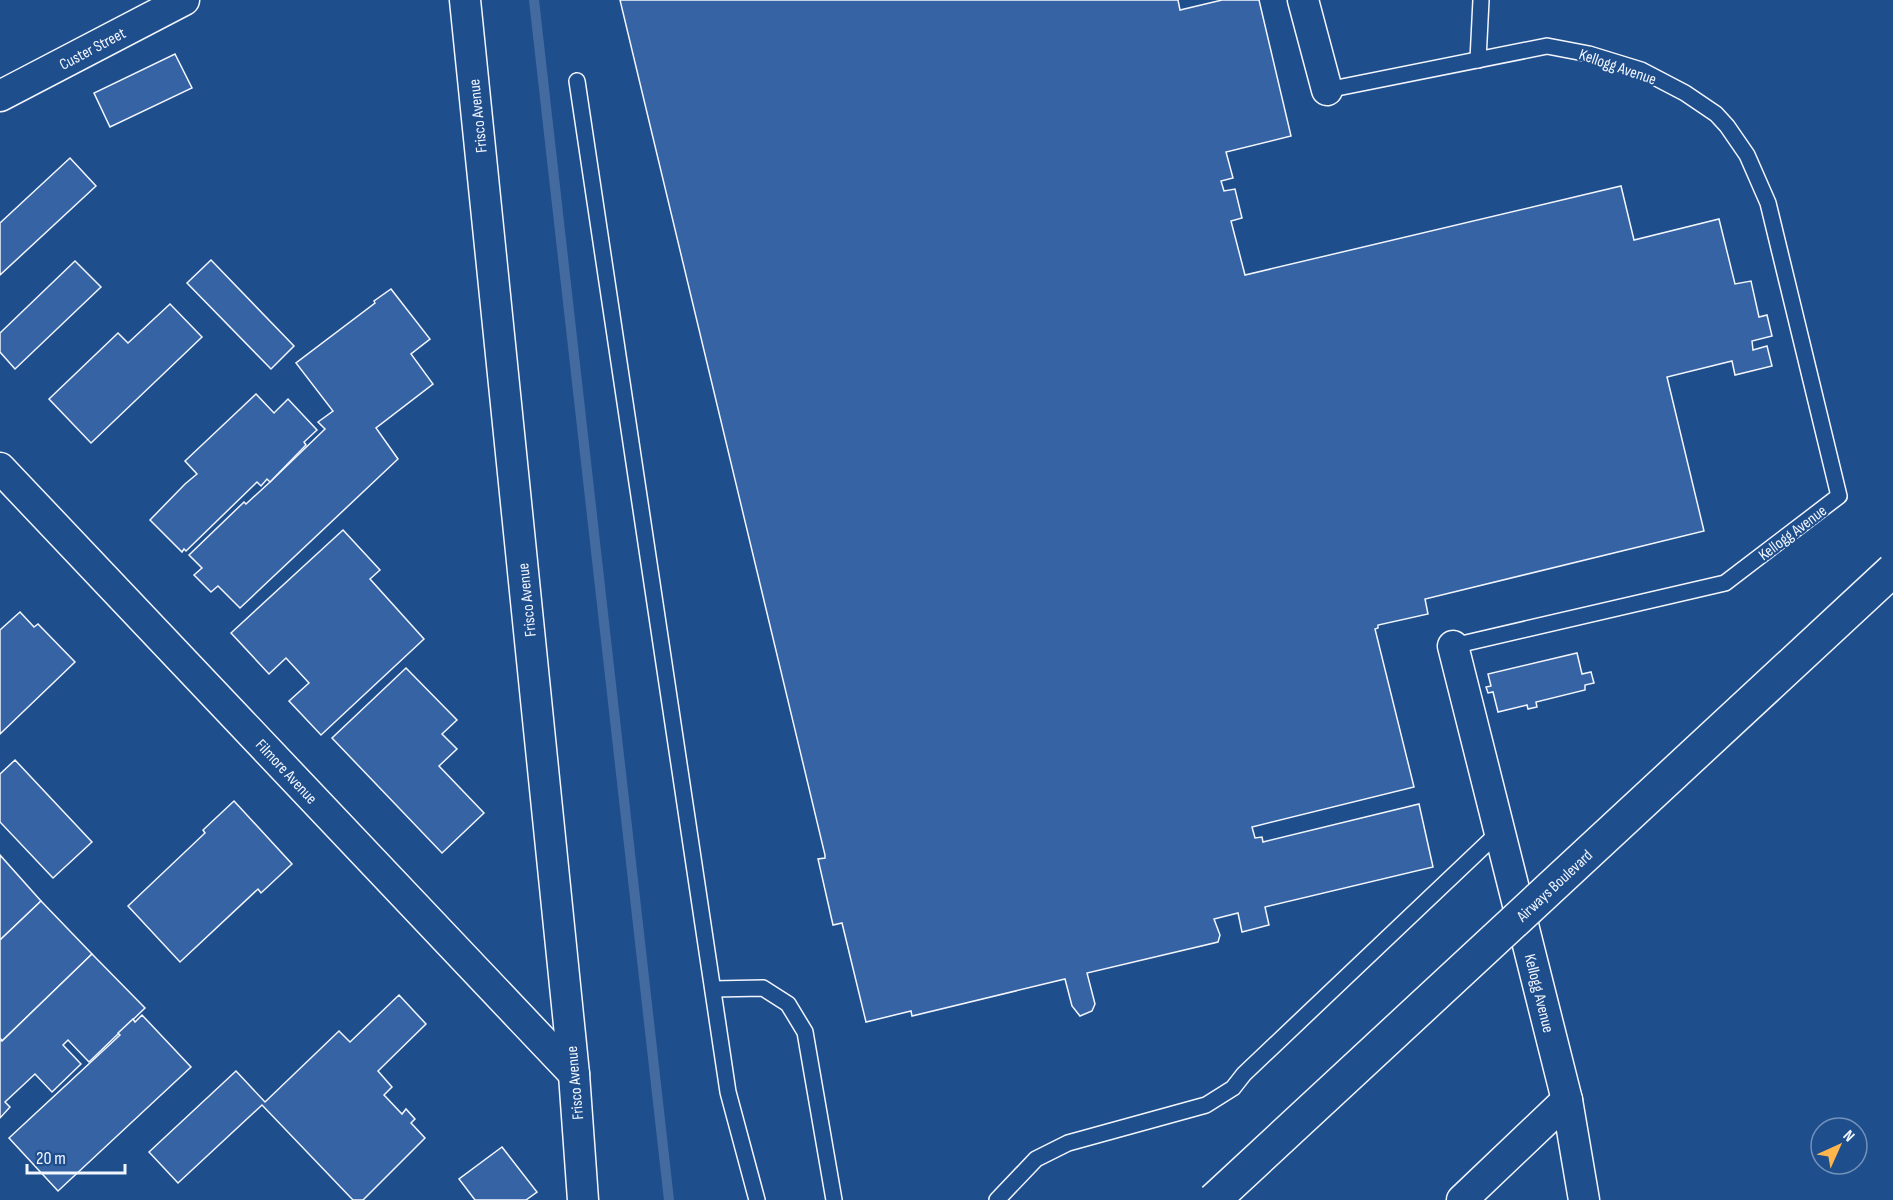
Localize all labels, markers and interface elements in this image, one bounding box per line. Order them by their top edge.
street label: Custer Street [56,24,129,75]
street label: Kellogg Avenue [1576,45,1659,89]
street label: Frisco Avenue [465,78,492,154]
street label: Kellogg Avenue [1755,501,1831,565]
street label: Frisco Avenue [514,562,541,638]
street label: Filmore Avenue [251,736,321,808]
street label: Airways Boulevard [1512,846,1597,927]
street label: Kellogg Avenue [1520,952,1557,1035]
street label: Frisco Avenue [563,1045,588,1121]
north arrow [1809,1116,1869,1176]
text: N [1839,1127,1858,1146]
scale bar [27,1137,124,1175]
text: 20 m [36,1148,66,1169]

